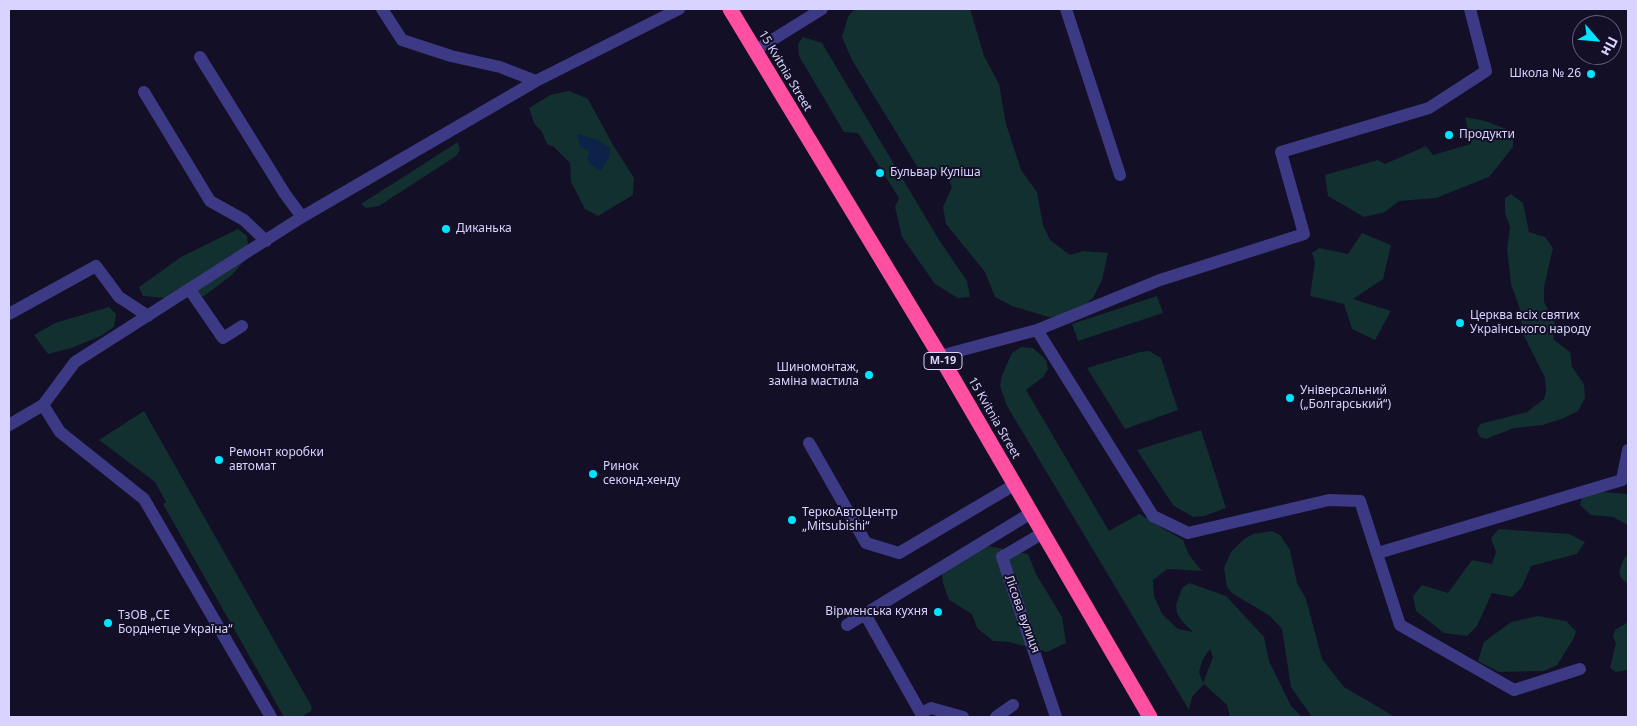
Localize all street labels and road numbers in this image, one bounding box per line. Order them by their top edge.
street label: 15 Kvitnia Street [755,28,815,114]
road number: М-19 [924,352,962,370]
street label: 15 Kvitnia Street [965,375,1023,461]
street label: Лісова вулиця [1001,573,1043,655]

